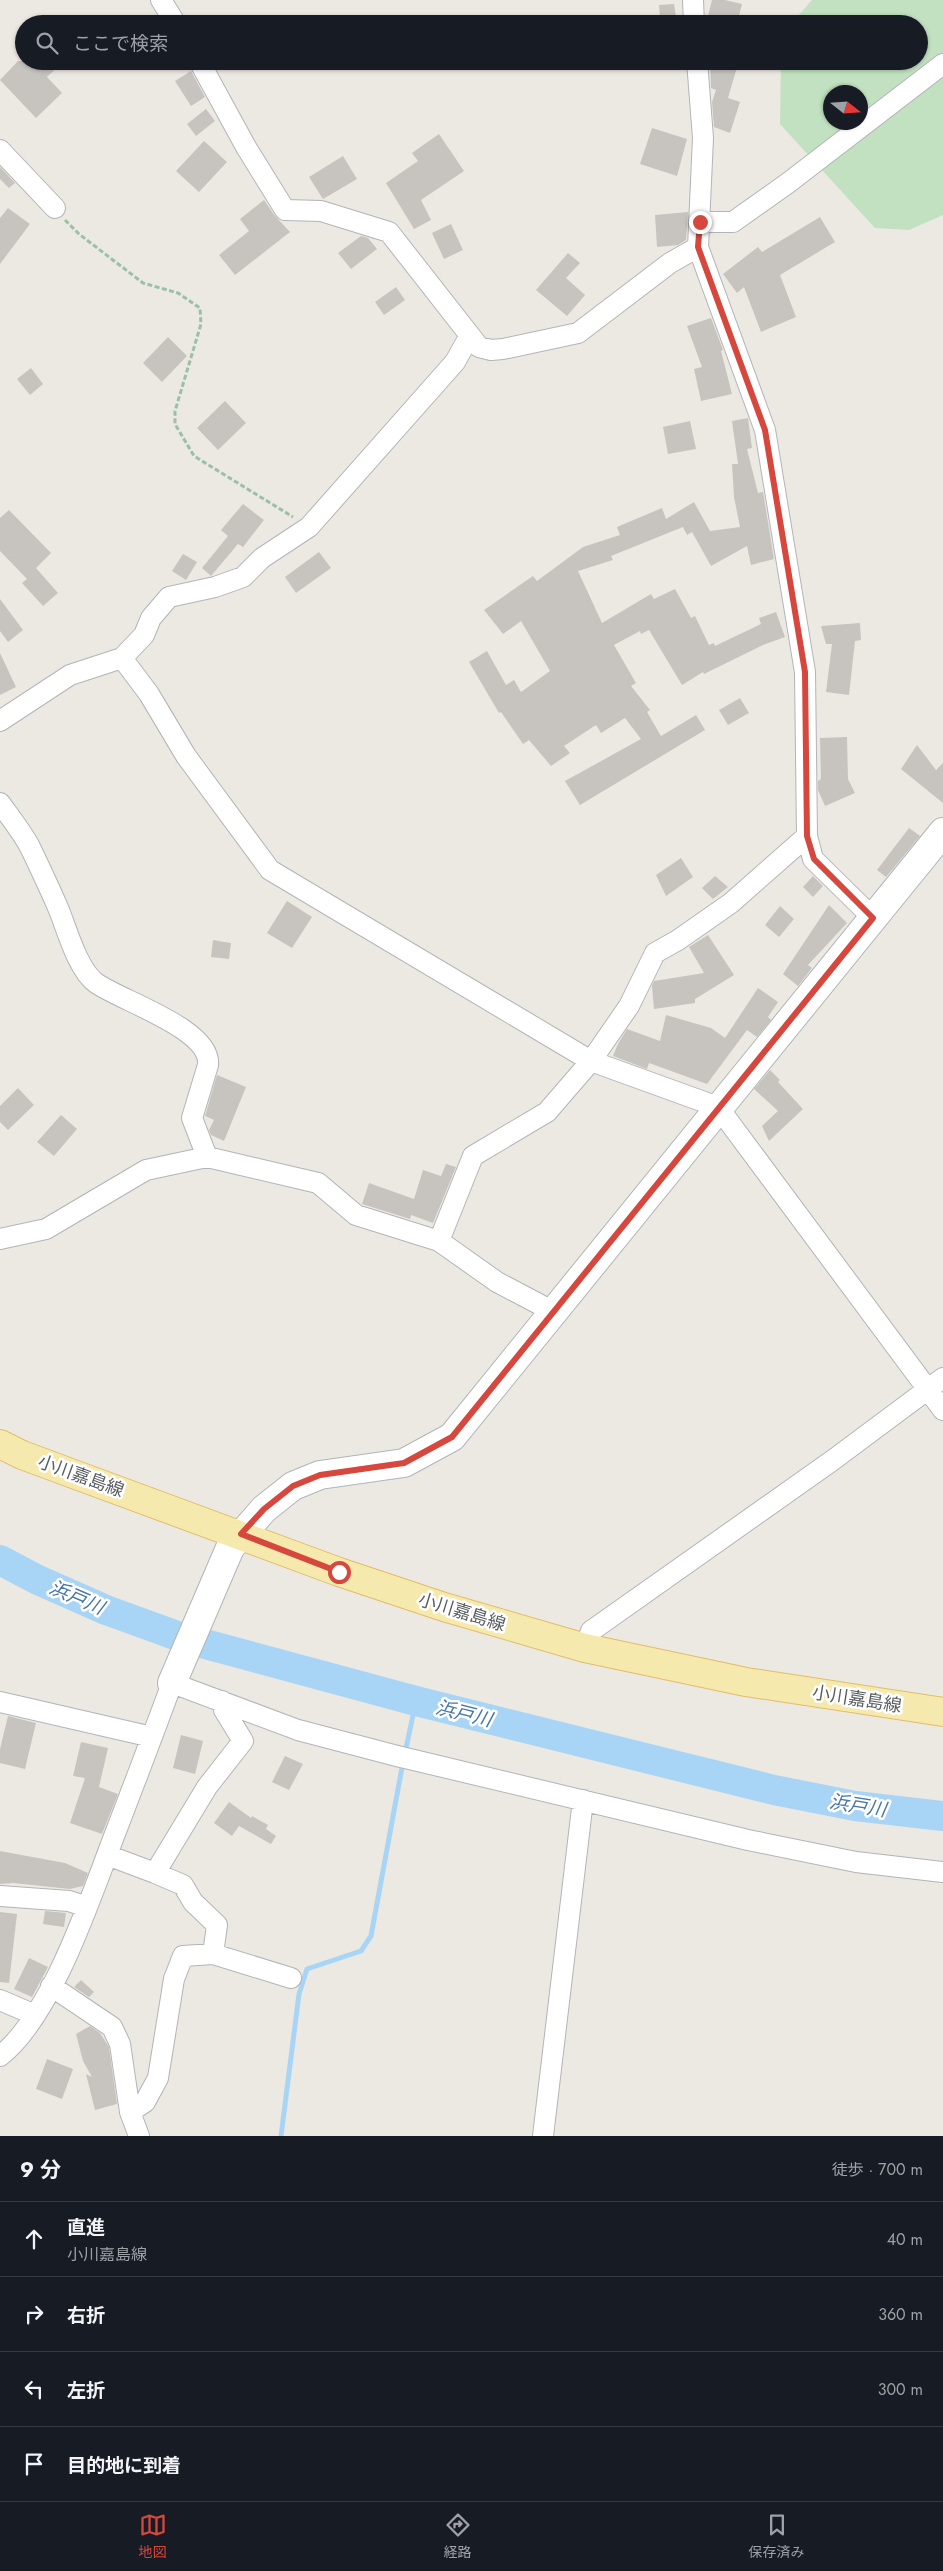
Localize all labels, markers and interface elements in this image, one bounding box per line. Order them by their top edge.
search box [15,15,928,70]
icon: search [33,29,61,57]
text: ここで検索 [73,30,168,57]
north arrow [823,85,868,130]
route end [689,211,712,234]
street label: 小川嘉島線 [34,1448,128,1504]
route start [328,1561,351,1584]
water label: 浜戸川 [45,1574,110,1622]
street label: 小川嘉島線 [415,1586,509,1638]
street label: 小川嘉島線 [811,1679,903,1719]
water label: 浜戸川 [433,1693,497,1734]
water label: 浜戸川 [828,1788,890,1824]
text: 9 分 [20,2155,61,2185]
text: 徒歩 · 700 m [832,2158,923,2181]
text: 直進 [67,2214,105,2241]
icon: ahead [20,2225,48,2253]
text: 40 m [887,2228,923,2251]
text: 小川嘉島線 [67,2243,147,2266]
icon: right [20,2300,48,2328]
text: 右折 [67,2302,105,2329]
text: 360 m [878,2303,923,2326]
icon: left [20,2375,48,2403]
text: 左折 [67,2377,105,2404]
text: 300 m [878,2378,923,2401]
icon: arrive [20,2450,48,2478]
text: 目的地に到着 [67,2452,181,2479]
tab: 地図 [139,2511,167,2562]
tab: 経路 [444,2511,472,2562]
tab: 保存済み [749,2511,805,2562]

